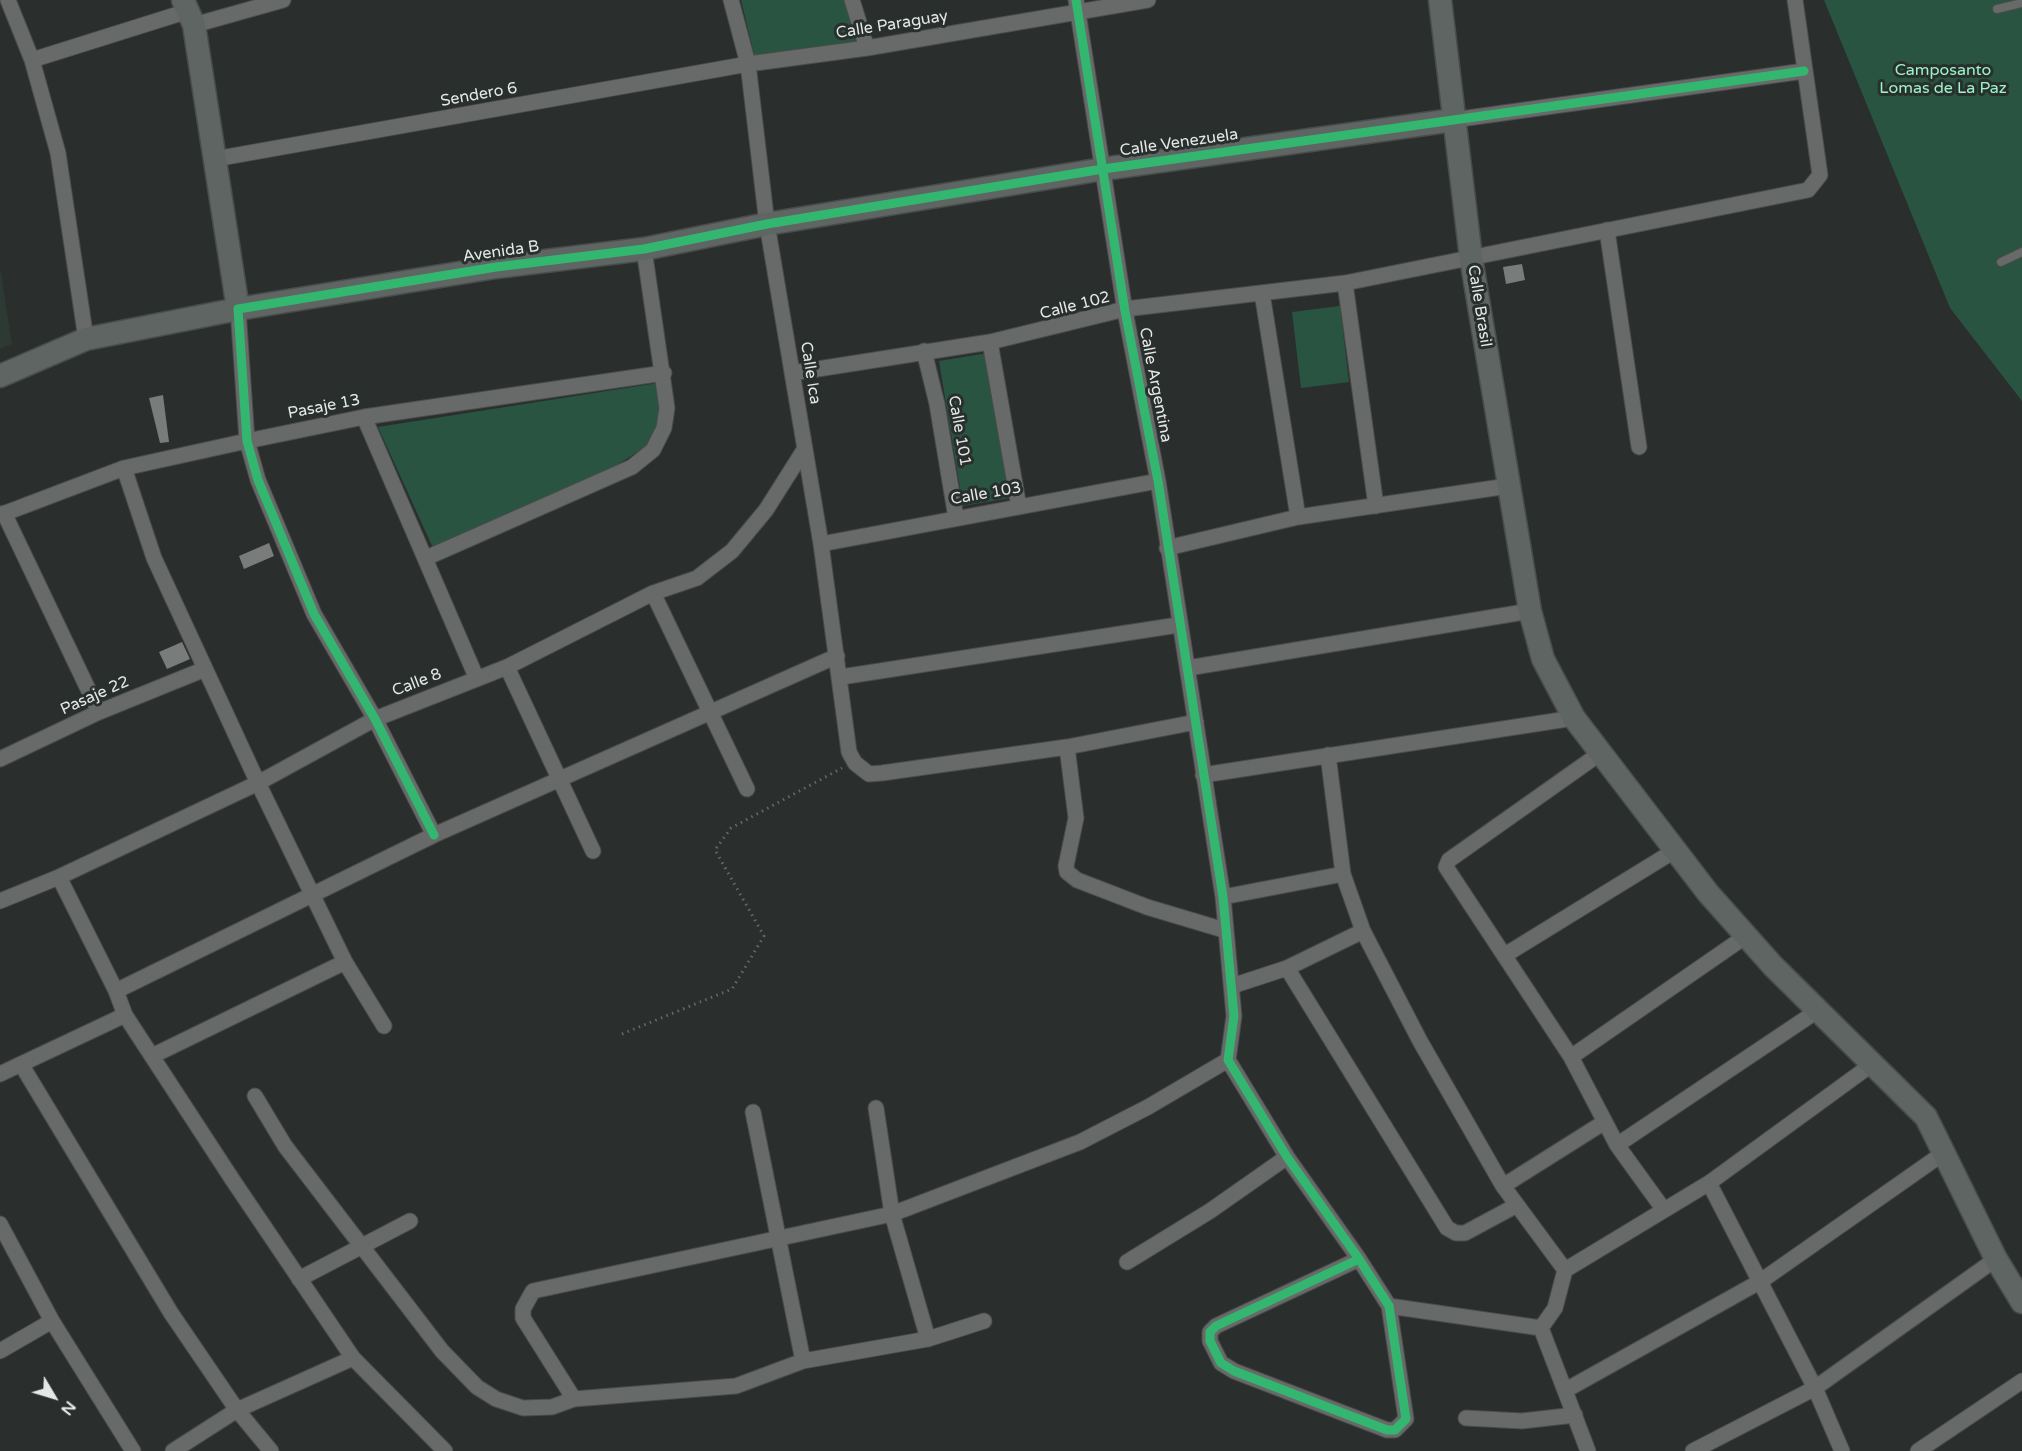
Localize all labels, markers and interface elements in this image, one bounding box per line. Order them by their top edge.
street label: Calle Paraguay [835,7,949,43]
park label: Camposanto Lomas de La Paz [1879,61,2007,99]
street label: Sendero 6 [439,79,519,111]
street label: Calle Venezuela [1119,125,1239,161]
street label: Avenida B [462,237,540,267]
street label: Calle Brasil [1463,263,1495,349]
street label: Calle 102 [1038,288,1112,324]
street label: Calle Argentina [1134,326,1176,444]
street label: Calle Ica [796,340,824,406]
street label: Pasaje 13 [286,391,362,423]
street label: Calle 101 [943,394,975,468]
street label: Calle 103 [949,478,1023,510]
street label: Calle 8 [390,665,444,701]
street label: Pasaje 22 [58,672,132,720]
north arrow [24,1367,84,1427]
text: N [56,1397,80,1419]

